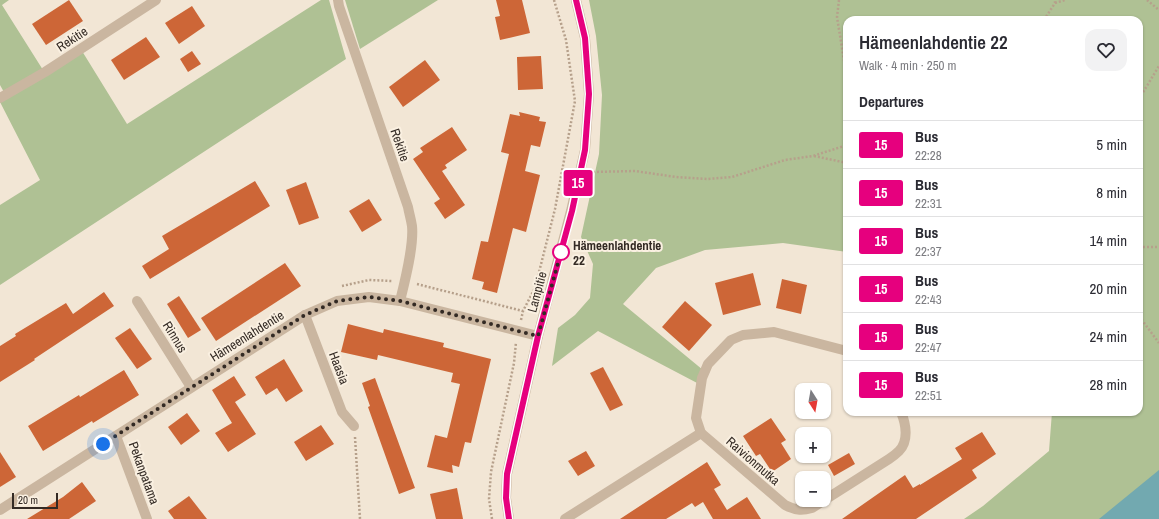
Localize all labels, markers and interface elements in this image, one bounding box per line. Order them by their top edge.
street label: Rekitie [53,23,91,55]
text: Hämeenlahdentie 22 [859,29,1008,55]
button: heart [1085,29,1127,71]
text: Walk · 4 min · 250 m [859,57,956,74]
text: Departures [859,91,924,112]
street label: Rekitie [386,126,414,164]
text: Bus [915,126,938,147]
text: 5 min [1096,134,1127,155]
text: 15 [875,136,887,154]
text: 22:28 [915,147,942,164]
line badge: 15 [560,170,596,196]
text: 15 [572,174,584,192]
text: Bus [915,174,938,195]
text: 8 min [1096,182,1127,203]
text: 15 [875,184,887,202]
text: 22:31 [915,195,942,212]
text: Bus [915,222,938,243]
text: 14 min [1089,230,1127,251]
text: 15 [875,232,887,250]
place label: Hämeenlahdentie 22 [573,237,661,269]
marker: Hämeenlahdentie 22 [552,243,570,261]
text: 22:37 [915,243,942,260]
street label: Lampitie [523,270,551,314]
text: Bus [915,270,938,291]
text: 20 min [1089,278,1127,299]
text: 15 [875,280,887,298]
text: 22:43 [915,291,942,308]
street label: Hämeenlahdentie [207,306,287,366]
street label: Rinnus [159,318,191,356]
text: Bus [915,318,938,339]
text: 24 min [1089,326,1127,347]
text: 15 [875,328,887,346]
text: 22:47 [915,339,942,356]
street label: Haasia [325,349,353,387]
text: Bus [915,366,938,387]
text: 28 min [1089,374,1127,395]
text: 15 [875,376,887,394]
north arrow [795,383,831,419]
map controls [795,383,831,507]
text: 22:51 [915,387,942,404]
button: + [795,427,831,463]
street label: Raivionmutka [723,433,783,489]
your location [93,434,113,454]
street label: Pekanpatama [125,439,163,507]
button: − [795,471,831,507]
scale bar [12,491,58,510]
text: 20 m [18,493,38,507]

